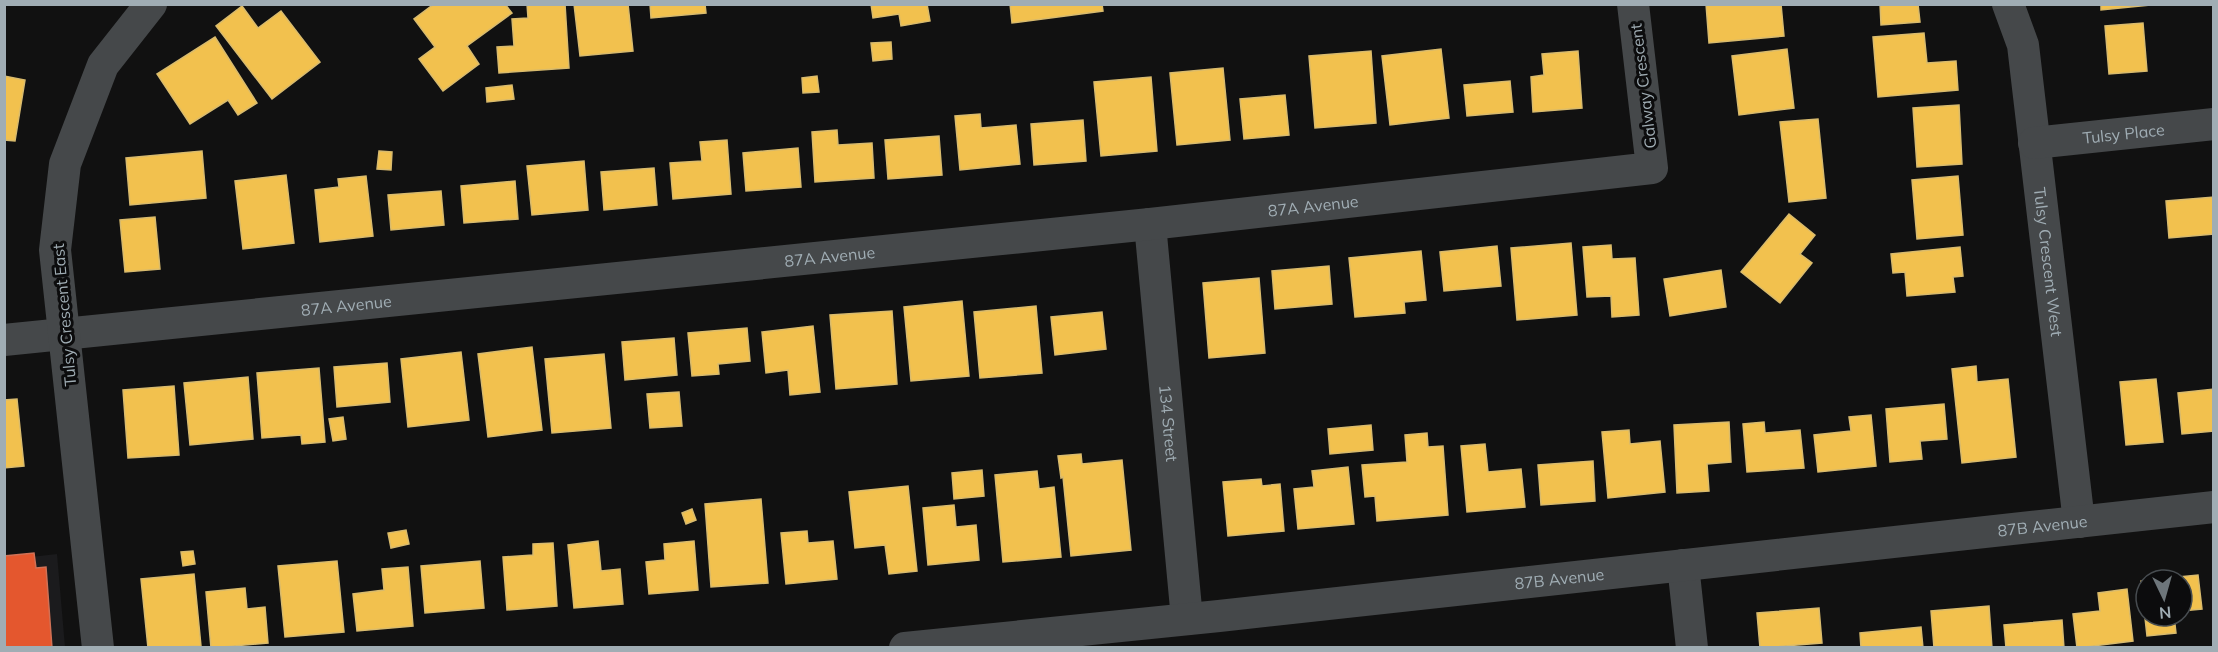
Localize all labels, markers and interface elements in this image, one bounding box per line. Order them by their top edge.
street label: Galway Crescent [1625,22,1661,150]
street label: Tulsy Place [2082,119,2166,148]
street label: Tulsy Crescent West [2030,186,2067,338]
street label: 87A Avenue [1267,191,1359,221]
street label: Tulsy Crescent East [48,242,80,387]
street label: 87A Avenue [784,242,876,271]
street label: 87A Avenue [300,291,393,320]
street label: 134 Street [1155,384,1182,463]
street label: 87B Avenue [1997,511,2088,541]
street label: 87B Avenue [1513,564,1605,594]
north arrow [2134,568,2194,628]
text: N [2158,602,2172,623]

